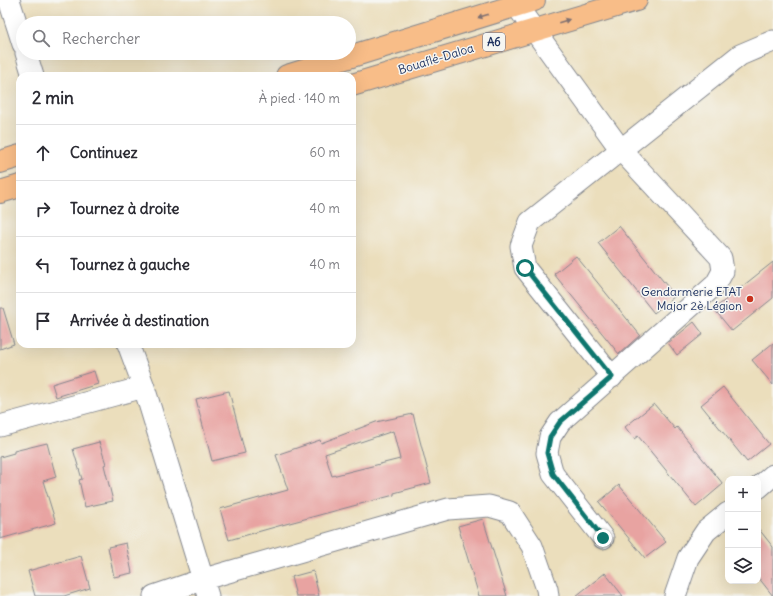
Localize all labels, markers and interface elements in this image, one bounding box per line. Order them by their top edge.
one-way arrow [477,13,489,19]
search box [16,16,356,60]
one-way arrow [558,18,570,24]
icon: search [30,27,52,49]
text: Rechercher [62,29,140,48]
road number: A6 [483,33,505,51]
street label: Bouaflé-Daloa [396,40,476,77]
text: 2 min [32,87,74,109]
text: À pied · 140 m [259,90,340,107]
icon: ahead [32,142,54,164]
text: Continuez [70,143,138,162]
text: 60 m [309,144,340,161]
icon: right [32,198,54,220]
text: Tournez à droite [70,199,179,218]
text: 40 m [309,200,340,217]
icon: left [32,254,54,276]
text: Tournez à gauche [70,255,190,274]
text: 40 m [309,256,340,273]
route start [516,259,534,277]
place label: Gendarmerie ETAT Major 2è Légion [641,284,742,313]
marker: Gendarmerie ETAT Major 2è Légion [745,294,755,304]
icon: arrive [32,310,54,332]
text: Arrivée à destination [70,311,209,330]
map controls [725,476,761,584]
button: + [725,476,761,512]
button: − [725,512,761,548]
route end [594,529,612,547]
button: layers [725,548,761,584]

